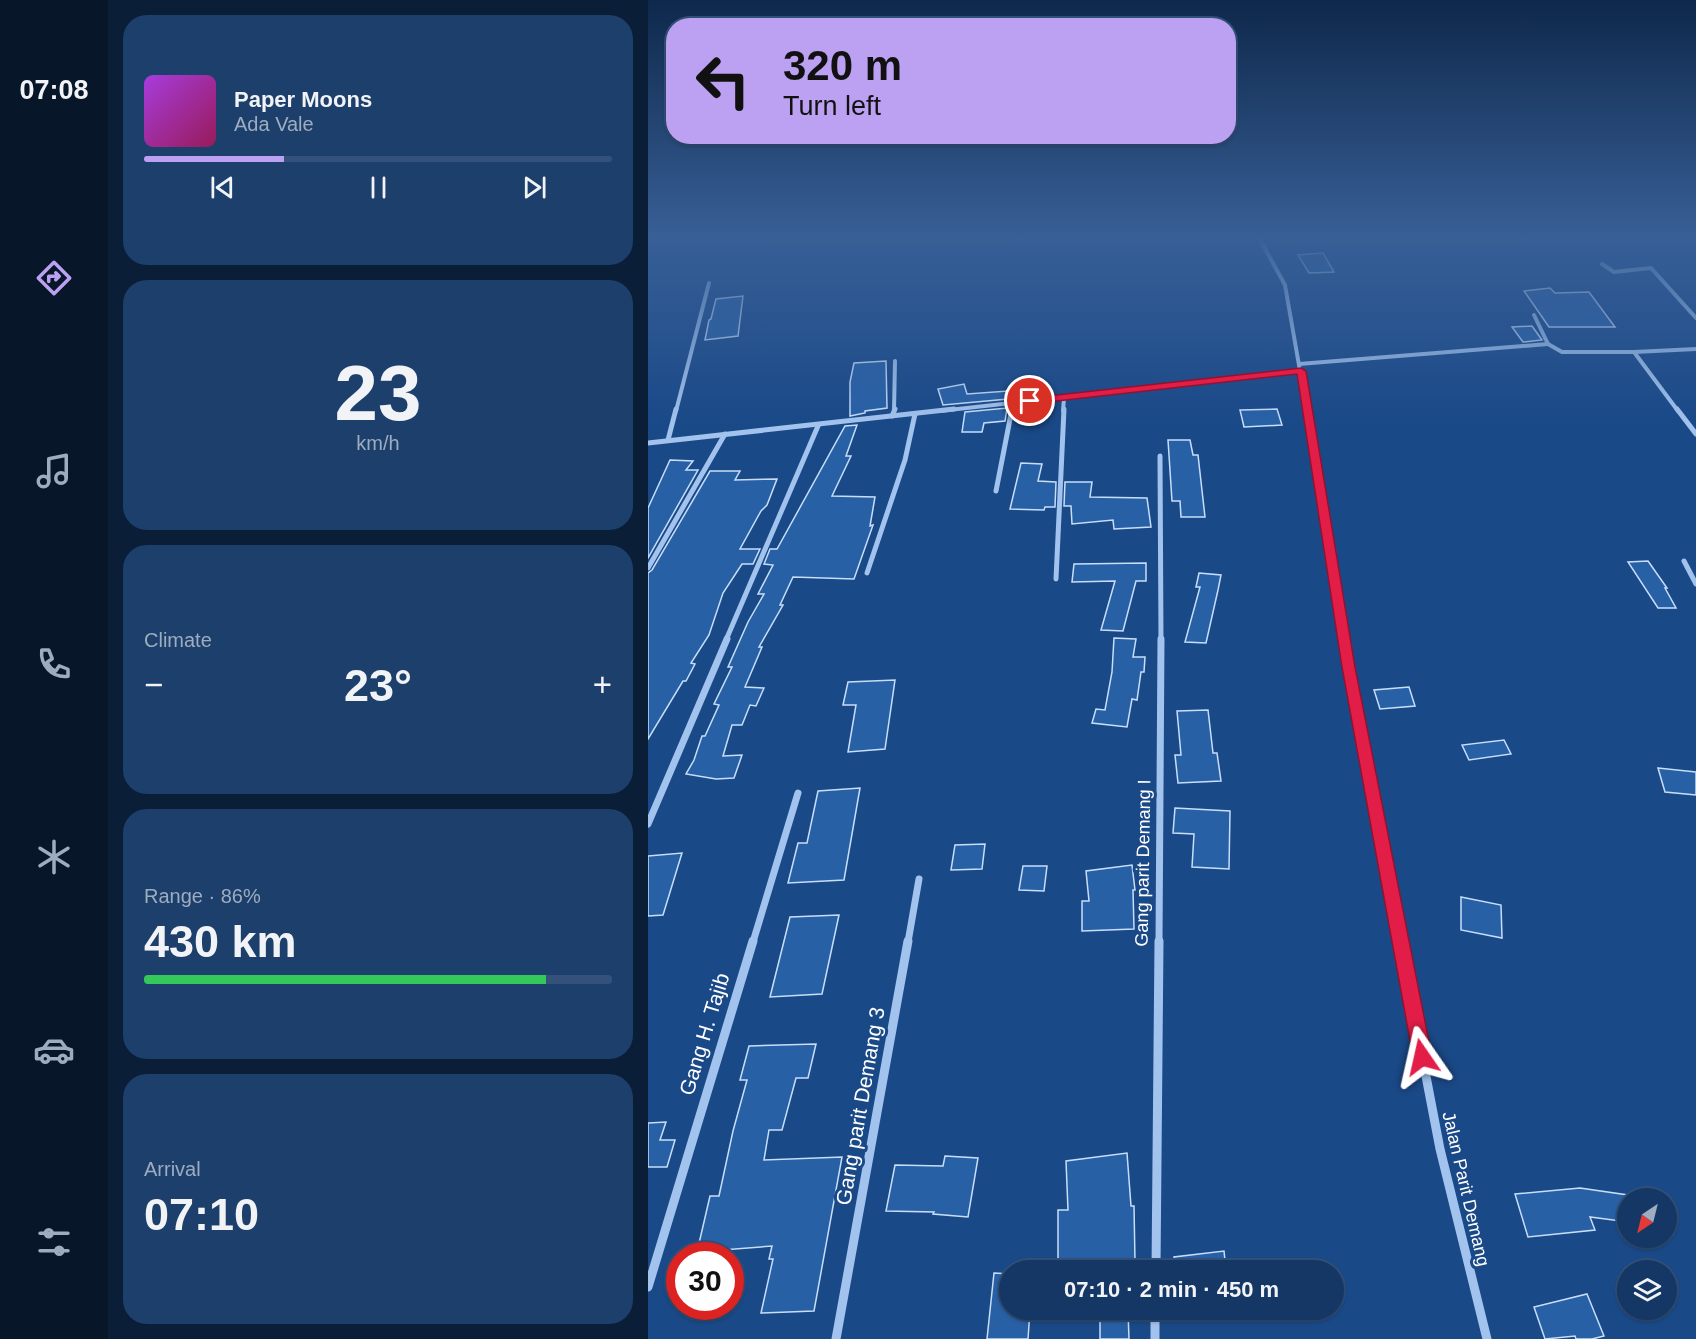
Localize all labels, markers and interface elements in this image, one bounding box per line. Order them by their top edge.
icon: left [684,42,762,120]
text: 320 m [783,42,902,89]
text: 07:08 [19,75,89,105]
text: Paper Moons [234,87,372,112]
text: Turn left [783,91,881,121]
text: Ada Vale [234,113,314,135]
icon: previous [206,171,239,204]
icon: pause [362,171,395,204]
icon: next [518,171,551,204]
icon: directions [33,257,75,299]
text: 23 [335,349,421,437]
pin [1004,375,1055,426]
icon: arrive [1013,384,1046,417]
text: km/h [356,432,400,454]
icon: music [33,450,75,492]
text: Climate [144,629,212,651]
icon: phone [33,643,75,685]
text: 23° [344,660,412,711]
text: − [144,666,163,703]
text: + [593,666,612,703]
street label: Gang parit Demang I [1132,779,1154,947]
icon: climate [33,836,75,878]
text: Range · 86% [144,885,261,907]
text: 430 km [144,916,297,967]
street label: Gang H. Tajib [674,970,734,1098]
street label: Gang parit Demang 3 [831,1005,889,1207]
position arrow [1390,1025,1454,1089]
icon: car [33,1029,75,1071]
street label: Jalan Parit Demang [1438,1110,1494,1268]
text: Arrival [144,1158,201,1180]
north arrow [1617,1188,1677,1248]
map controls [1617,1188,1677,1320]
text: 07:10 [144,1189,259,1240]
icon: filters [33,1221,75,1263]
speed limit sign: 30 [666,1242,744,1320]
button: layers [1617,1260,1677,1320]
text: 07:10 · 2 min · 450 m [1064,1277,1279,1302]

